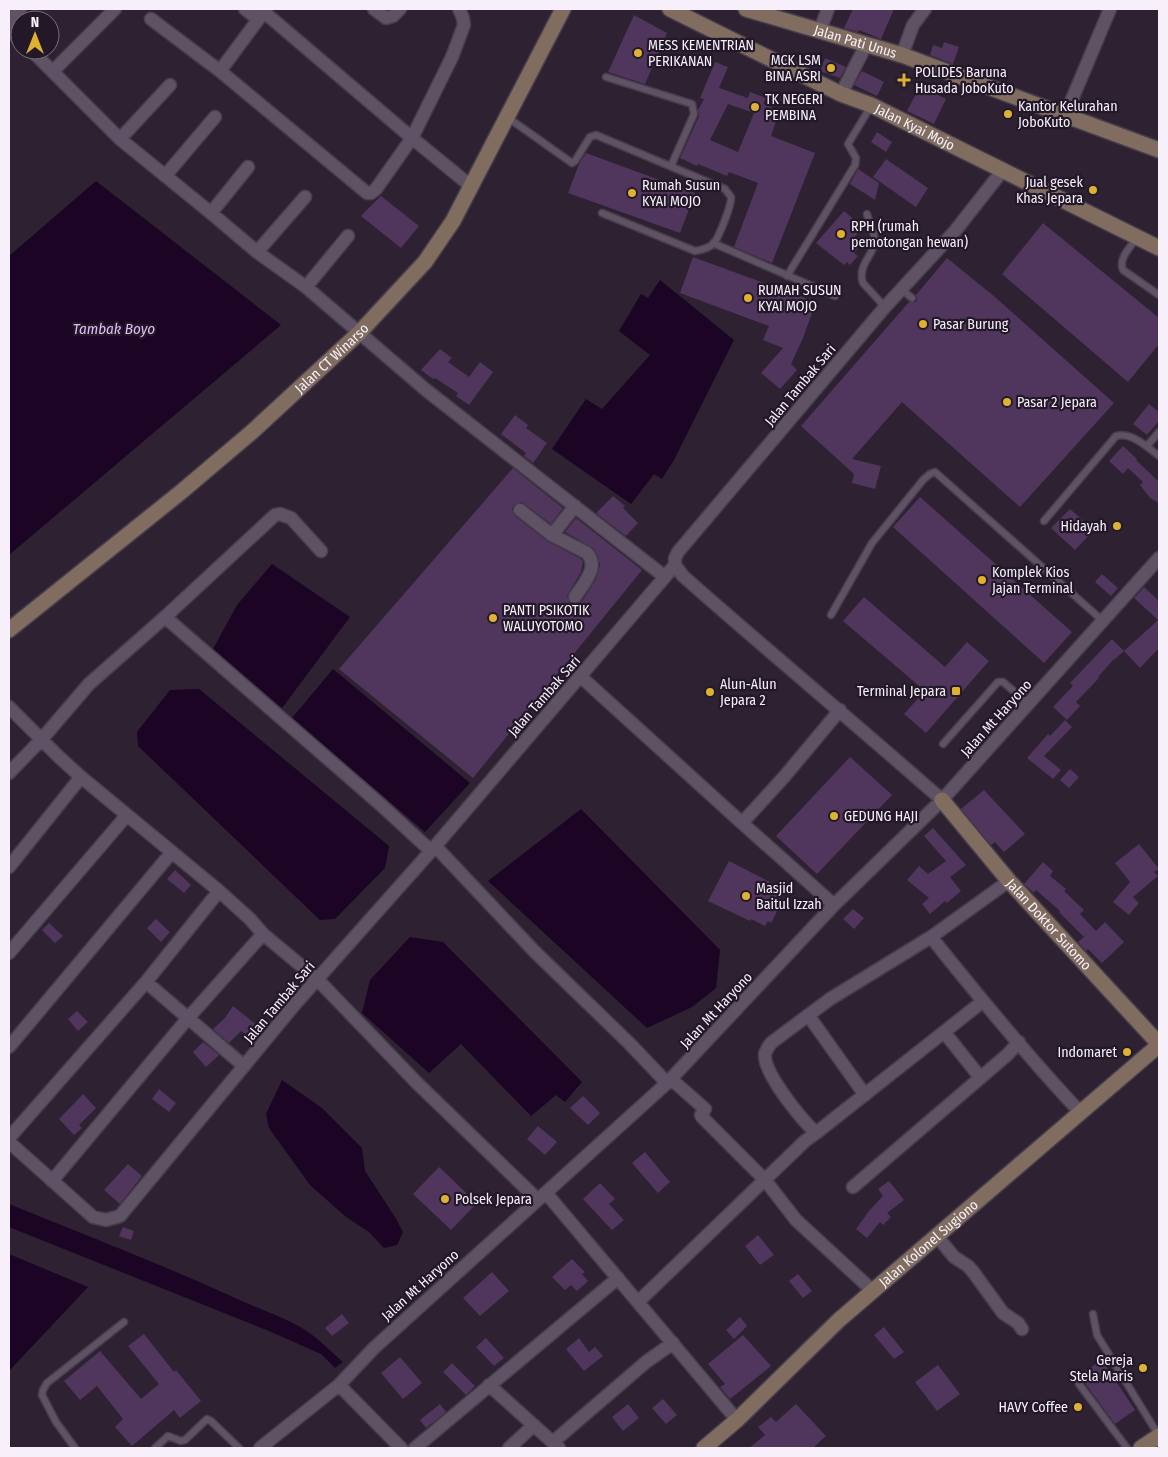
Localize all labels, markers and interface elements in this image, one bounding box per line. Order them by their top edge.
north arrow [10,10,60,60]
text: N [31,14,39,31]
street label: Jalan Pati Unus [812,21,899,62]
place label: MESS KEMENTRIAN PERIKANAN [648,37,754,70]
marker: MESS KEMENTRIAN PERIKANAN [632,47,644,59]
place label: MCK LSM BINA ASRI [765,52,821,85]
marker: MCK LSM BINA ASRI [825,62,837,74]
place label: POLIDES Baruna Husada JoboKuto [915,64,1014,97]
marker: POLIDES Baruna Husada JoboKuto [897,73,911,87]
place label: TK NEGERI PEMBINA [765,91,823,124]
place label: Kantor Kelurahan JoboKuto [1018,98,1118,131]
street label: Jalan Kyai Mojo [872,100,958,154]
marker: TK NEGERI PEMBINA [749,101,761,113]
marker: Kantor Kelurahan JoboKuto [1002,108,1014,120]
place label: Jual gesek Khas Jepara [1016,174,1083,207]
place label: Rumah Susun KYAI MOJO [642,177,720,210]
marker: Jual gesek Khas Jepara [1087,184,1099,196]
marker: Rumah Susun KYAI MOJO [626,187,638,199]
place label: RPH (rumah pemotongan hewan) [851,218,968,251]
marker: RPH (rumah pemotongan hewan) [835,228,847,240]
place label: RUMAH SUSUN KYAI MOJO [758,282,842,315]
marker: RUMAH SUSUN KYAI MOJO [742,292,754,304]
place label: Pasar Burung [933,316,1009,333]
marker: Pasar Burung [917,318,929,330]
water label: Tambak Boyo [73,320,155,338]
street label: Jalan CT Winarso [291,320,373,397]
street label: Jalan Tambak Sari [761,341,839,430]
place label: Pasar 2 Jepara [1017,394,1097,411]
marker: Pasar 2 Jepara [1001,396,1013,408]
place label: Hidayah [1061,518,1107,535]
marker: Hidayah [1111,520,1123,532]
place label: Komplek Kios Jajan Terminal [992,564,1074,597]
marker: Komplek Kios Jajan Terminal [976,574,988,586]
place label: PANTI PSIKOTIK WALUYOTOMO [503,602,590,635]
marker: PANTI PSIKOTIK WALUYOTOMO [487,612,499,624]
street label: Jalan Tambak Sari [505,653,584,740]
place label: Alun-Alun Jepara 2 [720,676,777,709]
street label: Jalan Mt Haryono [957,676,1035,760]
place label: Terminal Jepara [857,683,946,700]
marker: Terminal Jepara [950,685,962,697]
marker: Alun-Alun Jepara 2 [704,686,716,698]
place label: GEDUNG HAJI [844,808,918,825]
marker: GEDUNG HAJI [828,810,840,822]
street label: Jalan Doktor Sutomo [1002,876,1095,974]
place label: Masjid Baitul Izzah [756,880,822,913]
marker: Masjid Baitul Izzah [740,890,752,902]
street label: Jalan Tambak Sari [240,958,318,1047]
street label: Jalan Mt Haryono [677,969,756,1052]
place label: Indomaret [1057,1044,1117,1061]
marker: Indomaret [1121,1046,1133,1058]
place label: Polsek Jepara [455,1191,532,1208]
marker: Polsek Jepara [439,1193,451,1205]
street label: Jalan Kolonel Sugiono [876,1196,982,1291]
street label: Jalan Mt Haryono [378,1246,462,1324]
place label: Gereja Stela Maris [1070,1352,1133,1385]
marker: Gereja Stela Maris [1137,1362,1149,1374]
place label: HAVY Coffee [999,1399,1068,1416]
marker: HAVY Coffee [1072,1401,1084,1413]

